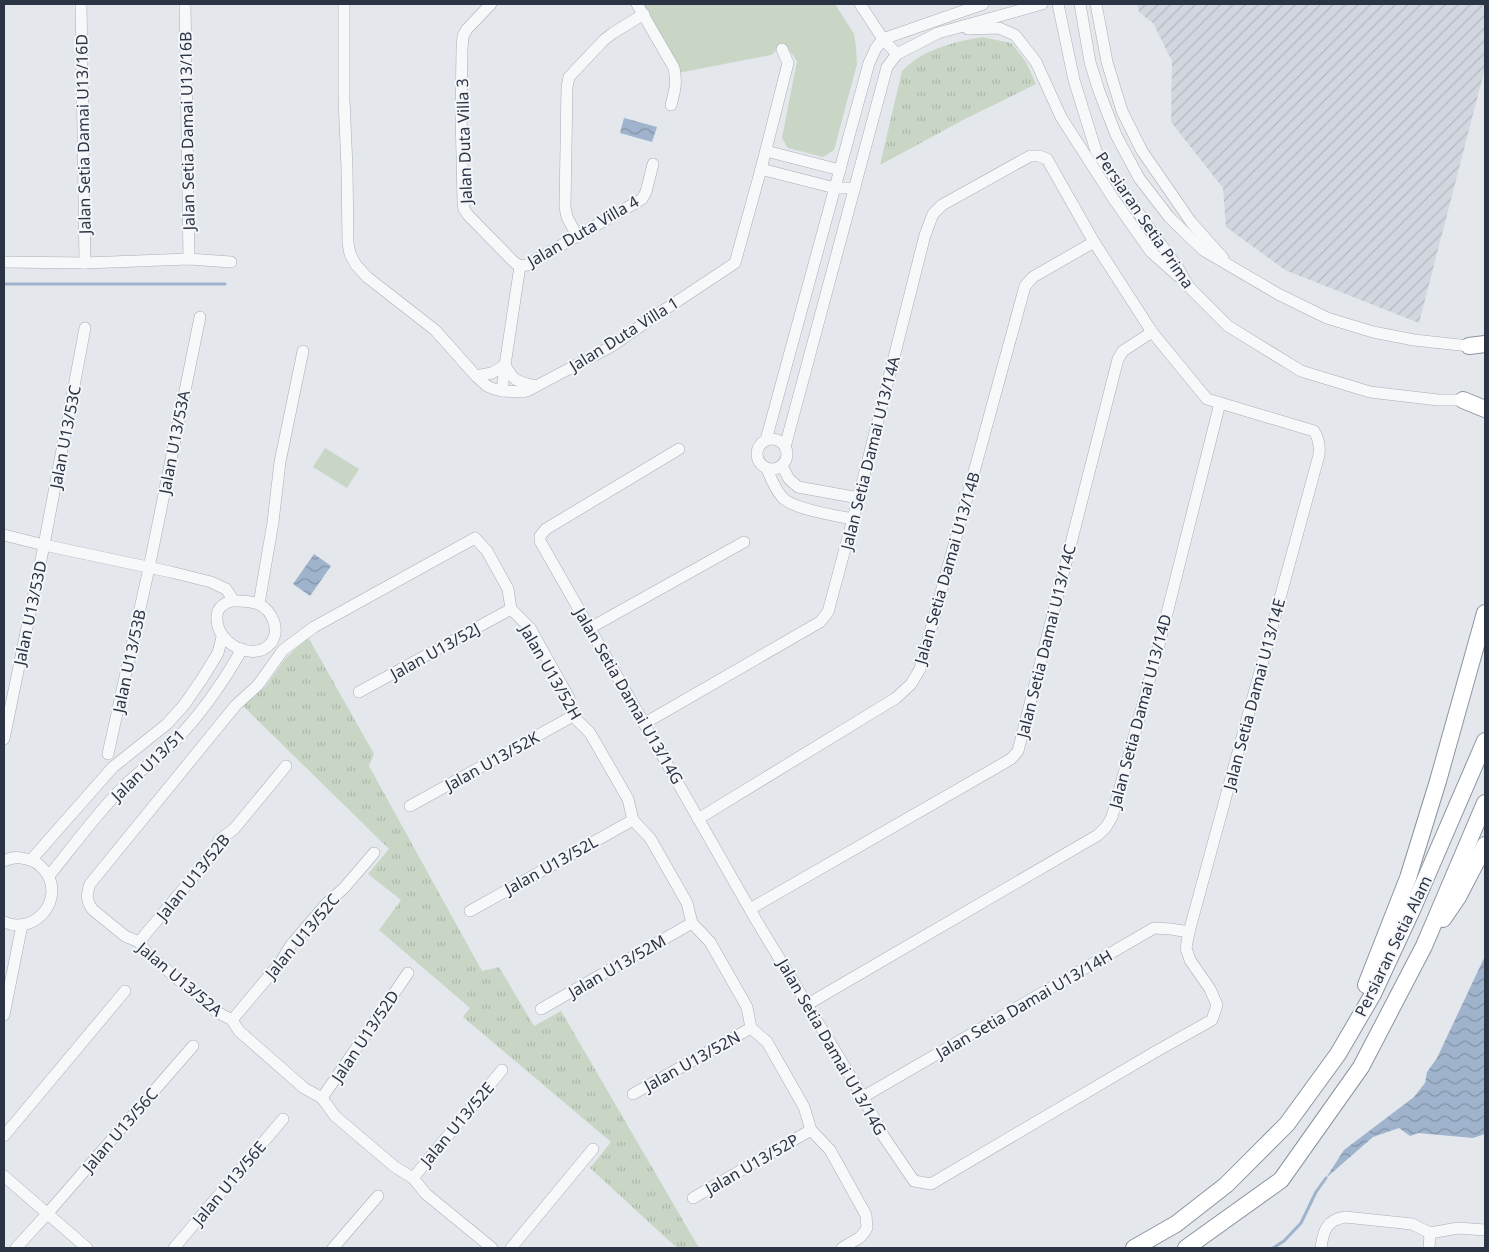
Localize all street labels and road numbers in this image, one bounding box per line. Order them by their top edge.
street label: Jalan Setia Damai U13/16B [174,31,200,233]
street label: Jalan Setia Damai U13/16D [70,34,96,236]
street label: Jalan Duta Villa 3 [451,78,477,206]
street label: Persiaran Setia Prima [1091,147,1199,293]
street label: Jalan Duta Villa 4 [522,190,643,273]
street label: Jalan Duta Villa 1 [563,291,683,378]
street label: Jalan Setia Damai U13/14A [835,353,905,554]
street label: Jalan U13/53C [44,383,86,493]
street label: Jalan U13/53A [153,388,195,498]
street label: Jalan Setia Damai U13/14B [908,469,985,669]
street label: Jalan Setia Damai U13/14C [1011,542,1081,742]
street label: Jalan U13/53D [8,559,52,669]
street label: Jalan Setia Damai U13/14E [1217,596,1290,794]
street label: Jalan Setia Damai U13/14G [568,602,689,788]
street label: Jalan U13/53B [107,607,151,717]
street label: Jalan Setia Damai U13/14D [1103,611,1177,812]
street label: Jalan U13/52J [385,617,484,686]
street label: Jalan U13/52H [514,619,587,724]
street label: Jalan U13/51 [105,724,190,807]
street label: Jalan U13/52K [439,726,543,797]
street label: Jalan U13/52B [150,829,235,926]
street label: Jalan U13/52L [499,830,601,901]
street label: Persiaran Setia Alam [1349,872,1437,1020]
street label: Jalan U13/52C [259,889,344,985]
street label: Jalan U13/52M [562,929,670,1004]
street label: Jalan U13/52A [131,936,228,1022]
street label: Jalan Setia Damai U13/14H [930,944,1116,1065]
street label: Jalan Setia Damai U13/14G [771,953,892,1139]
street label: Jalan U13/52D [325,986,404,1088]
street label: Jalan U13/52N [638,1025,744,1098]
street label: Jalan U13/52E [414,1077,499,1172]
street label: Jalan U13/56C [76,1083,163,1178]
street label: Jalan U13/52P [700,1128,803,1201]
street label: Jalan U13/56E [186,1136,271,1231]

